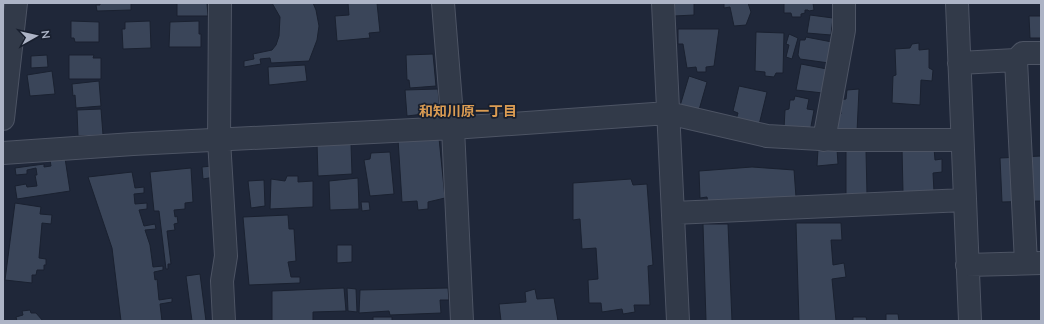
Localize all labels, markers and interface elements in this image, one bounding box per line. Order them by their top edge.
north arrow [16,16,56,56]
text: N [37,30,53,40]
district label: 和知川原一丁目 [419,102,517,121]

